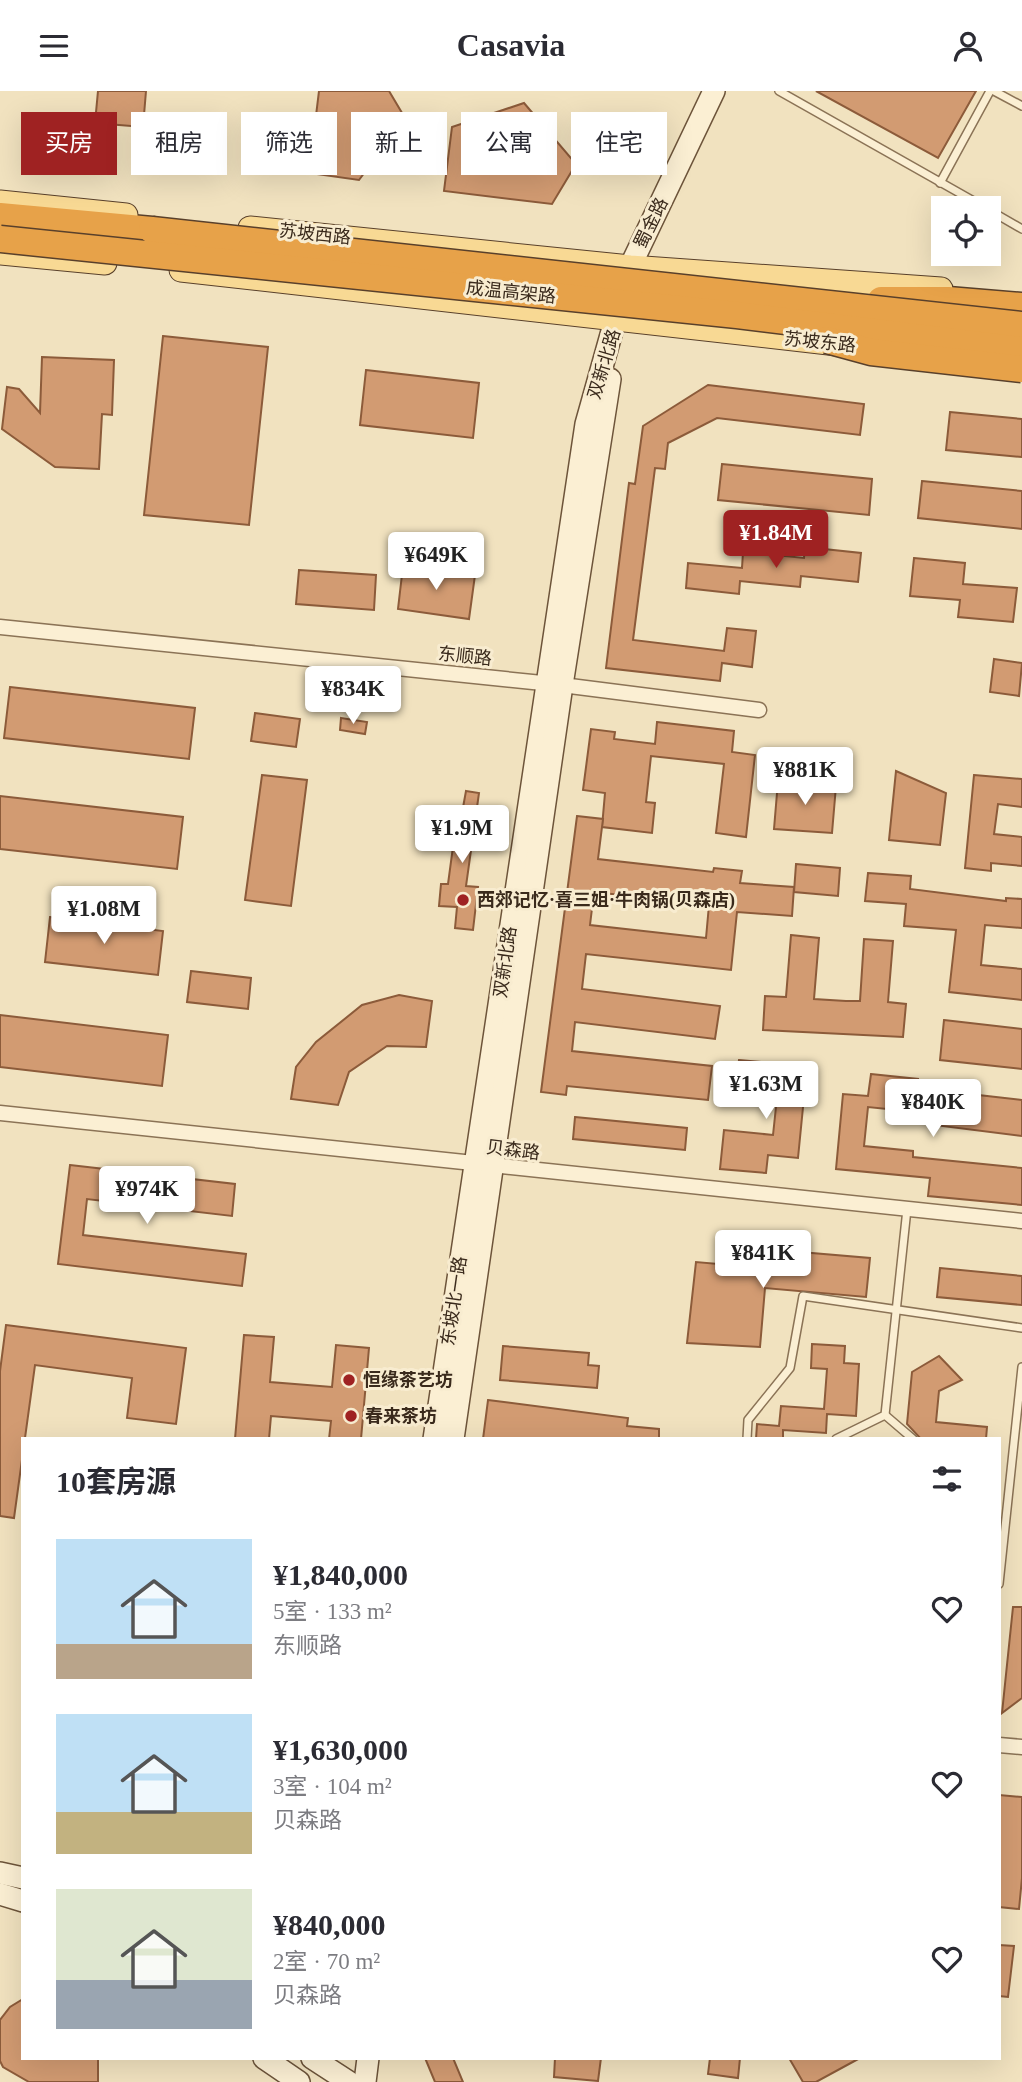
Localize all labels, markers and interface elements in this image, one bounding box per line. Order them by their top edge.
icon: menu [35,27,73,65]
text: Casavia [457,27,565,63]
icon: person [949,27,987,65]
chip: 买房 [21,112,117,175]
chip: 租房 [131,112,227,175]
chip: 筛选 [241,112,337,175]
chip: 新上 [351,112,447,175]
chip: 公寓 [461,112,557,175]
chip: 住宅 [571,112,667,175]
street label: 蜀金路 [630,194,672,252]
map controls [931,196,1001,266]
button: locate [931,196,1001,266]
street label: 苏坡西路 [278,220,352,248]
street label: 成温高架路 [465,277,557,307]
street label: 双新北路 [584,327,624,401]
street label: 苏坡东路 [783,328,857,356]
pin: ¥1.84M [719,511,833,570]
text: ¥1.84M [739,520,813,545]
pin: ¥649K [387,533,485,592]
text: ¥649K [404,542,468,567]
street label: 东顺路 [437,643,493,669]
pin: ¥834K [304,667,402,726]
text: ¥834K [321,676,385,701]
pin: ¥881K [756,747,854,807]
text: ¥881K [773,757,837,782]
pin: ¥1.9M [413,805,511,865]
text: ¥1.9M [431,815,493,840]
pin: ¥1.08M [47,887,161,946]
place label: 西郊记忆·喜三姐·牛肉锅(贝森店) [477,890,735,911]
marker: 西郊记忆·喜三姐·牛肉锅(贝森店) [455,892,471,908]
text: ¥1.08M [67,896,141,921]
street label: 双新北路 [490,925,520,999]
pin: ¥1.63M [709,1061,823,1121]
text: ¥1.63M [729,1071,803,1096]
pin: ¥840K [884,1079,982,1139]
text: ¥840K [901,1089,965,1114]
street label: 贝森路 [485,1137,541,1163]
pin: ¥974K [98,1167,196,1226]
text: ¥974K [115,1176,179,1201]
pin: ¥841K [714,1231,812,1290]
text: ¥841K [731,1240,795,1265]
street label: 东坡北一路 [438,1255,470,1347]
place label: 恒缘茶艺坊 [363,1369,453,1390]
marker: 恒缘茶艺坊 [341,1372,357,1388]
place label: 春来茶坊 [365,1406,437,1426]
marker: 春来茶坊 [343,1408,359,1424]
icon: filters [928,1460,966,1498]
text: 10套房源 [56,1465,176,1498]
text: ¥1,840,000 [273,1558,408,1591]
icon: home [112,1567,196,1651]
icon: heart [928,1590,966,1628]
text: 5室 · 133 m² [273,1599,392,1624]
text: 东顺路 [273,1633,342,1658]
text: ¥1,630,000 [273,1733,408,1766]
icon: home [112,1742,196,1826]
icon: heart [928,1765,966,1803]
text: 3室 · 104 m² [273,1774,392,1799]
text: 贝森路 [273,1808,342,1833]
text: ¥840,000 [273,1908,386,1941]
icon: home [112,1917,196,2001]
icon: heart [928,1940,966,1978]
text: 2室 · 70 m² [273,1949,380,1974]
text: 贝森路 [273,1983,342,2008]

